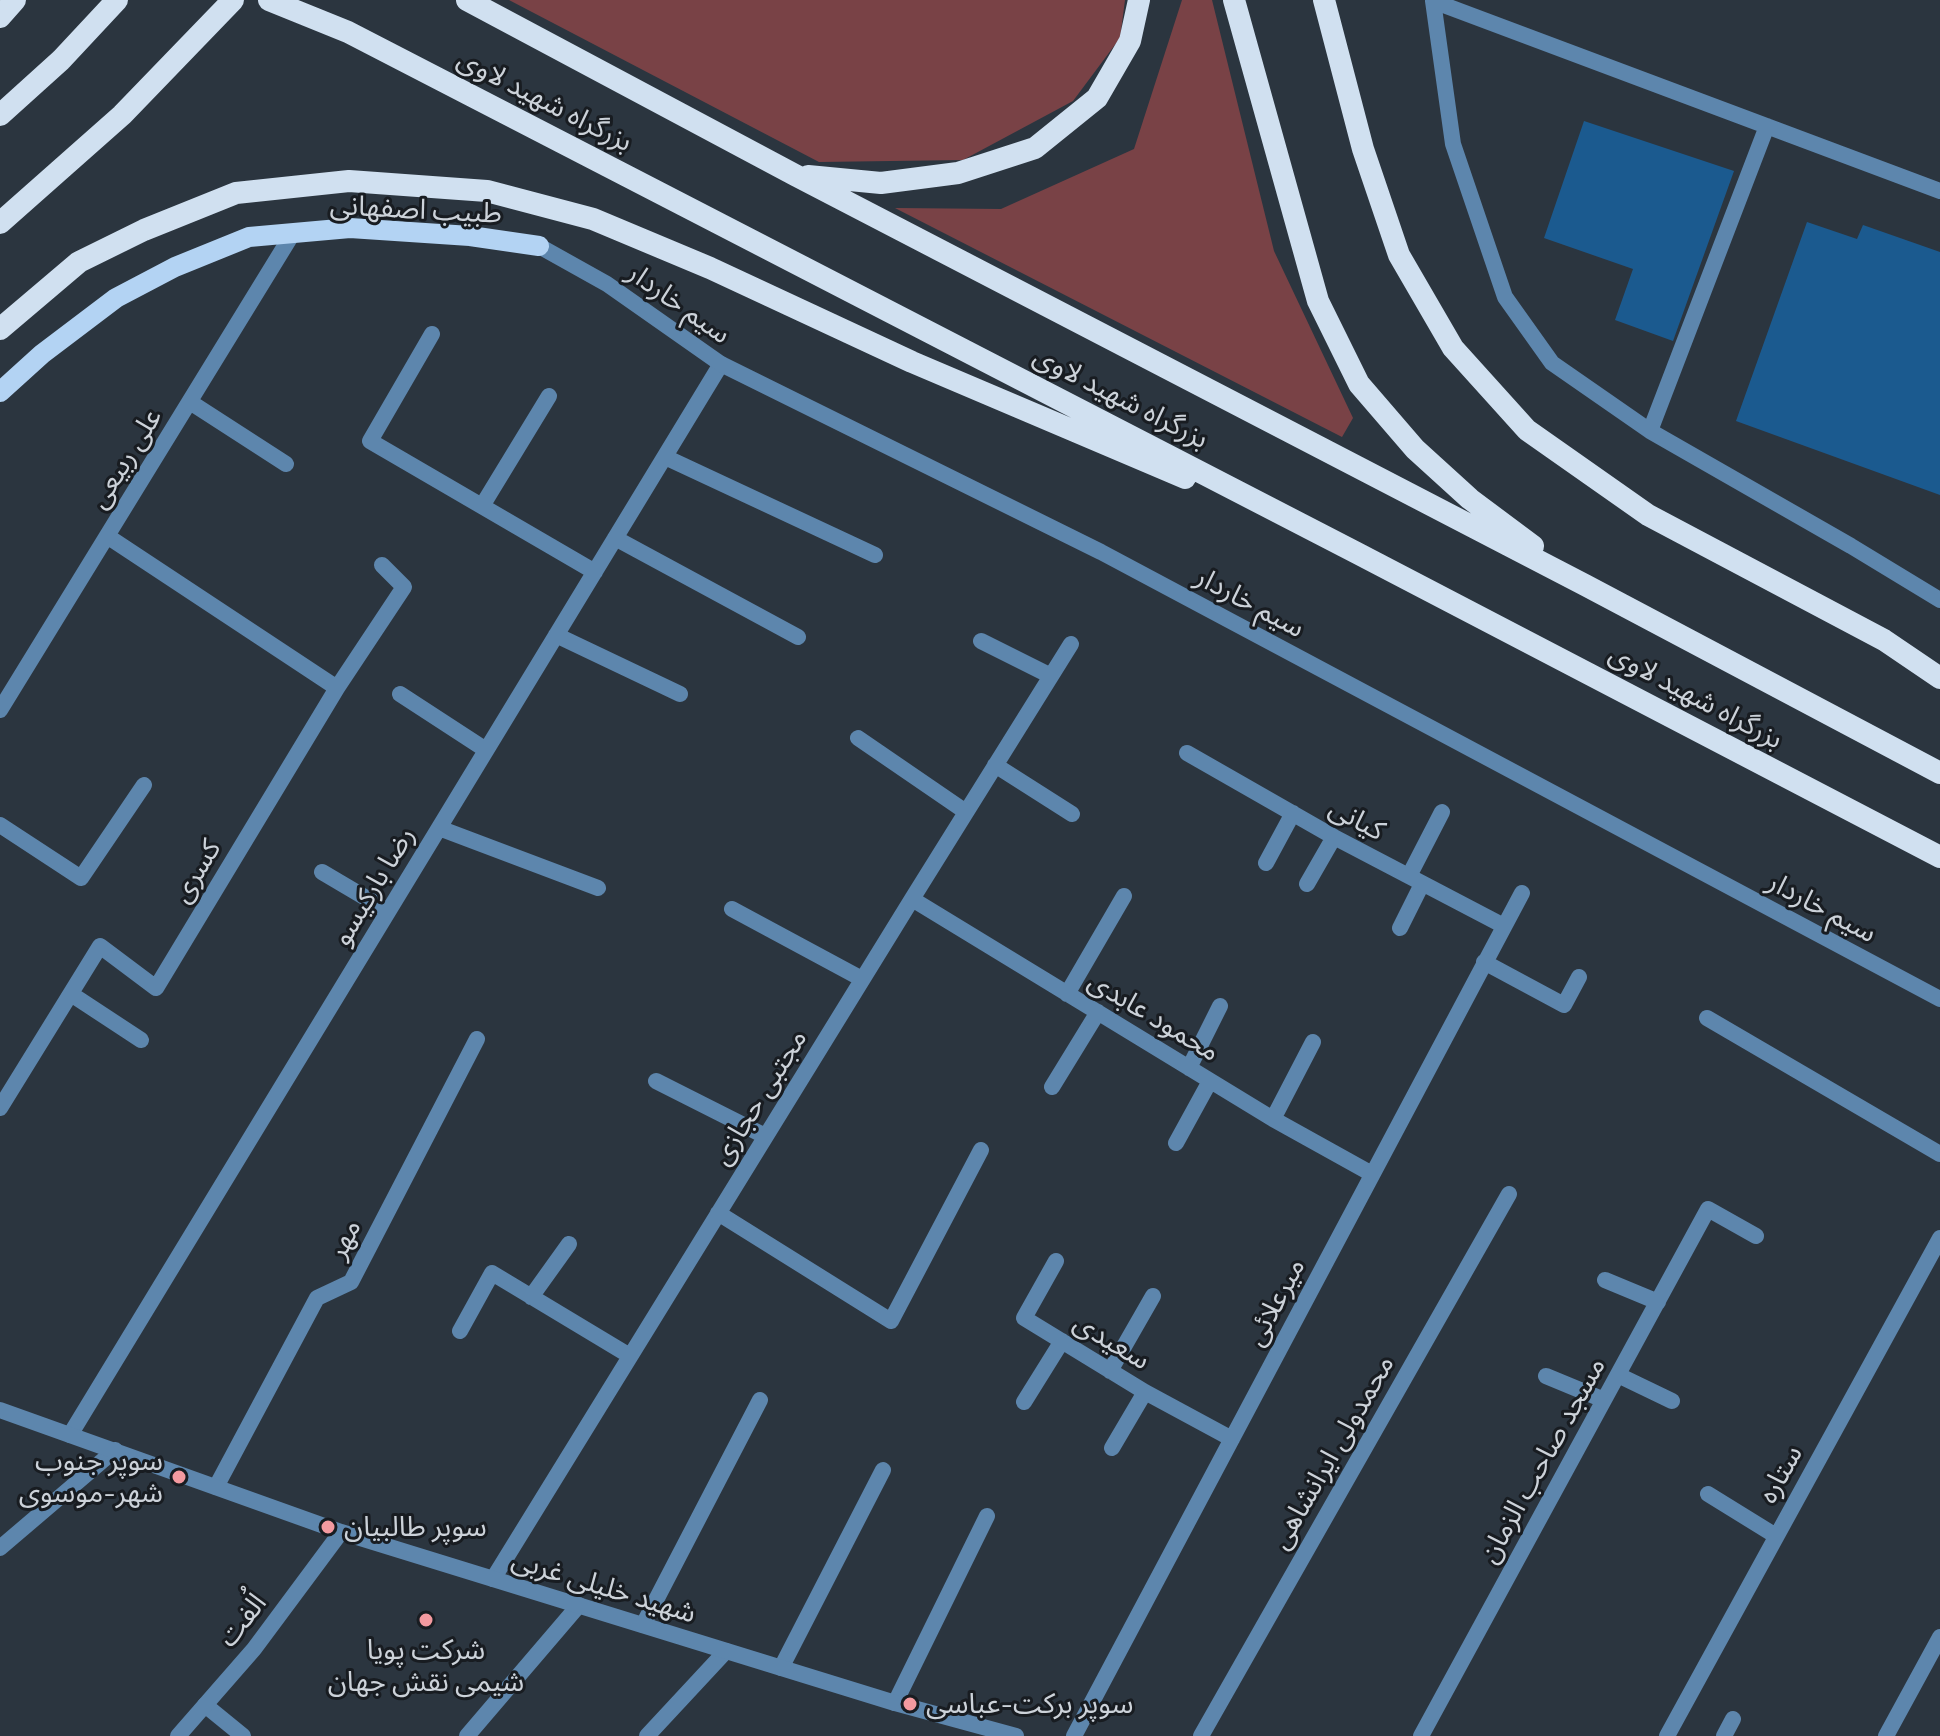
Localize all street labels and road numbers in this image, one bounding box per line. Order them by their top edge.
street label: بزرگراه شهید لاوی [452,41,638,159]
street label: طبیب اصفهانی [329,188,503,230]
street label: سیم خاردار [621,255,737,351]
street label: بزرگراه شهید لاوی [1028,338,1214,456]
street label: علی ربیعی [81,402,169,514]
street label: سیم خاردار [1190,559,1310,645]
street label: بزرگراه شهید لاوی [1603,636,1789,756]
street label: کیانی [1323,790,1391,848]
street label: رضا بارکیسو [324,820,422,952]
street label: کسری [164,833,228,909]
street label: سیم خاردار [1762,864,1882,950]
street label: محمود عابدی [1082,964,1226,1068]
street label: مجتبی حجازی [704,1023,814,1171]
street label: مهر [320,1214,368,1264]
street label: میرعلائی [1238,1252,1312,1352]
street label: سعیدی [1068,1305,1156,1377]
street label: محمدولی ایرانشاهی [1263,1349,1401,1555]
street label: مسجد صاحب الزمان [1472,1351,1612,1569]
street label: ستاره [1751,1439,1809,1509]
street label: شهید خلیلی غربی [508,1542,700,1630]
street label: اُلفت [211,1587,273,1653]

